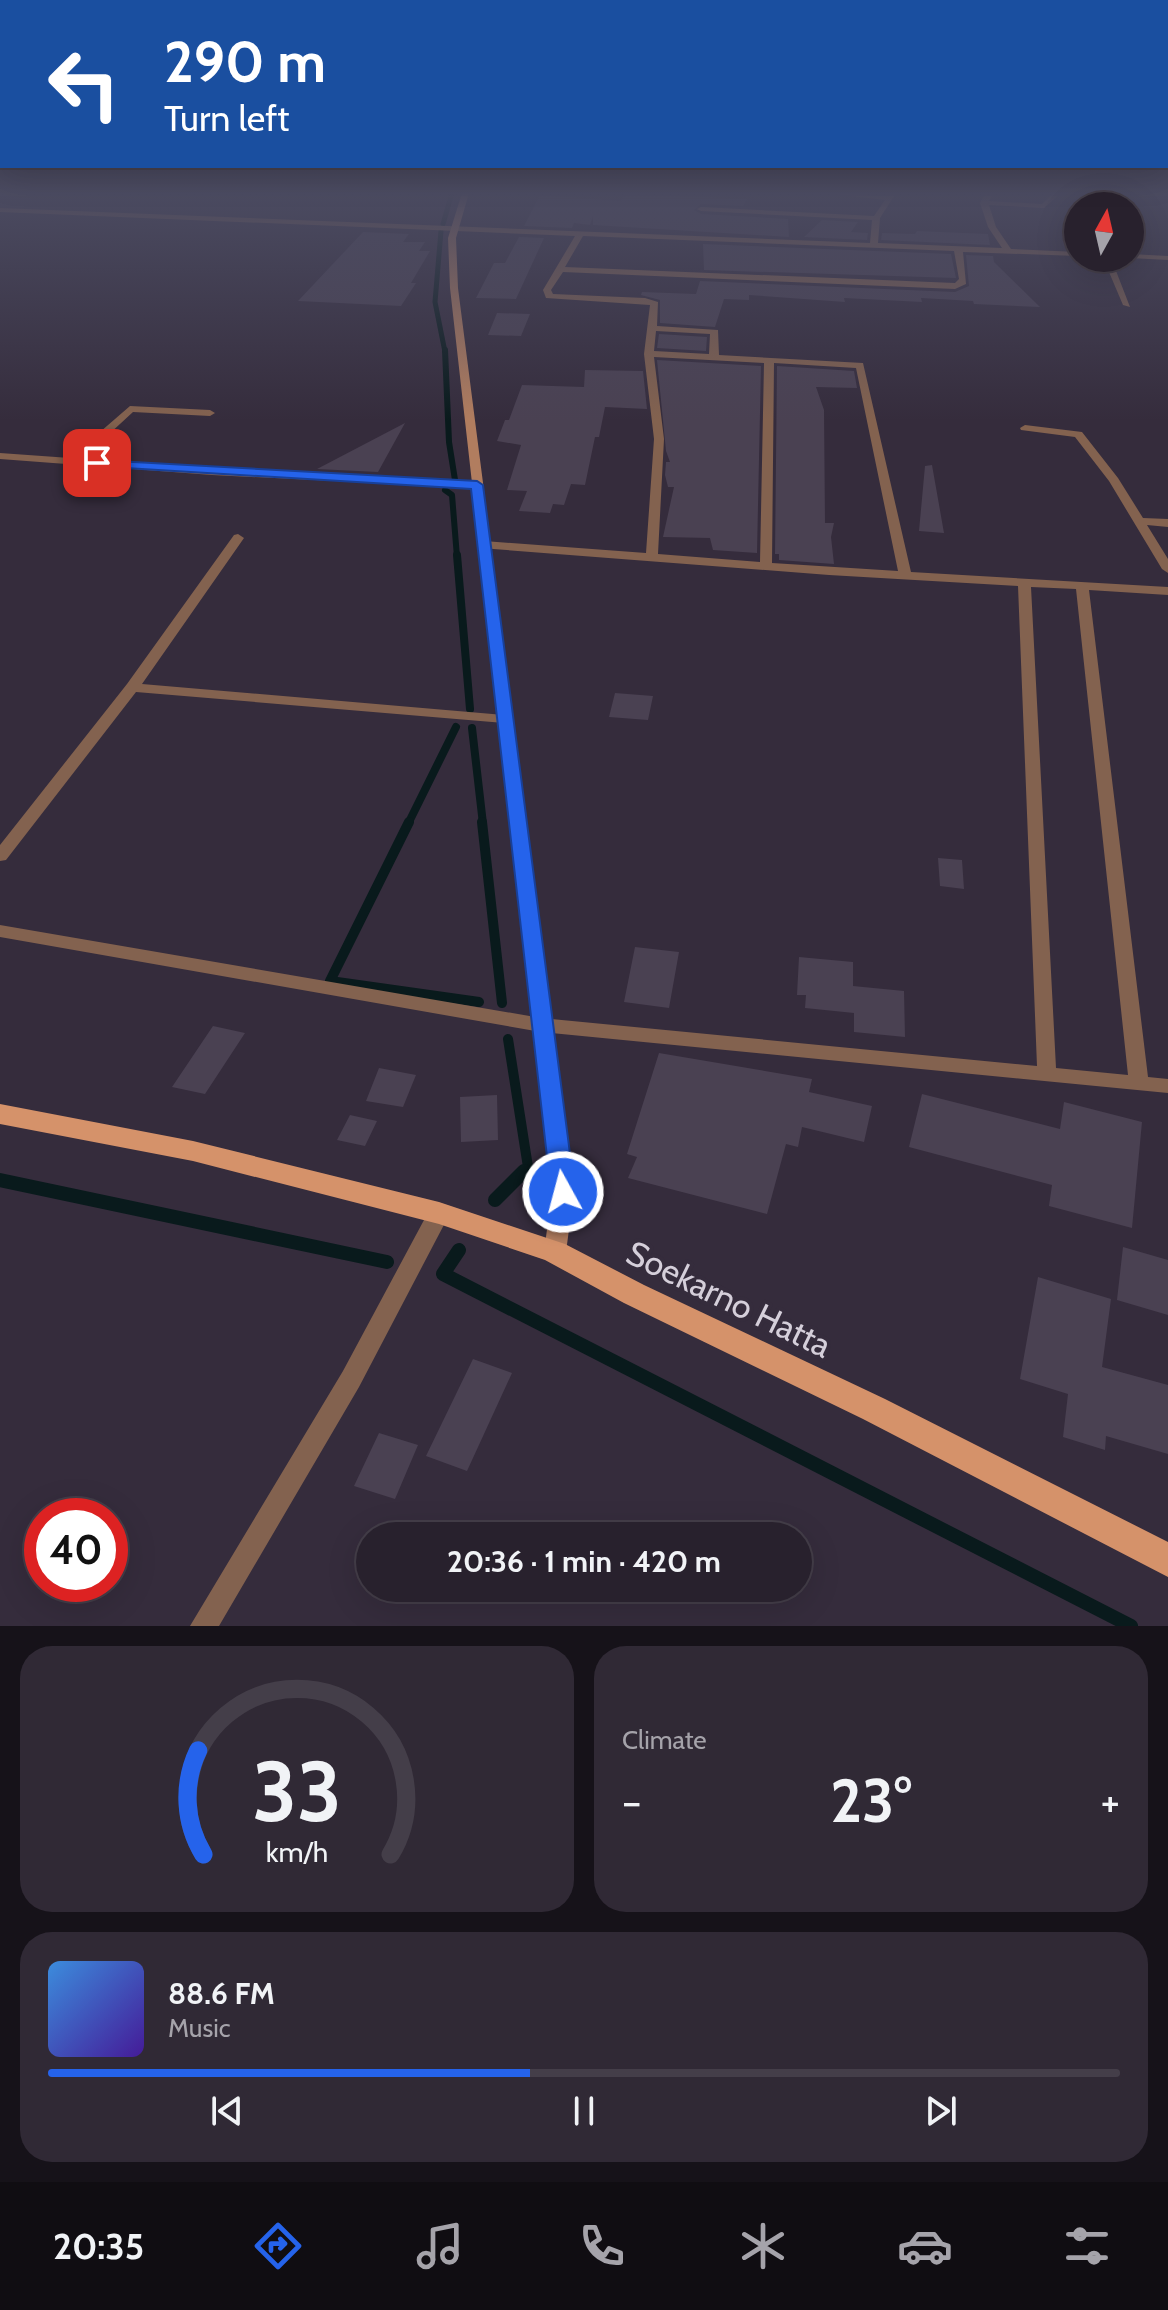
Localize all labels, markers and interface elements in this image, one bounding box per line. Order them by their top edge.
text: 290 m [164,28,326,96]
icon: left [32,32,136,136]
text: Turn left [164,96,289,140]
north arrow [1064,192,1144,272]
map controls [1064,192,1144,272]
pin [63,429,131,497]
icon: arrive [75,441,119,485]
position arrow [521,1150,605,1234]
street label: Soekarno Hatta [620,1231,839,1367]
speed limit sign: 40 [24,1498,128,1602]
text: 20:36 · 1 min · 420 m [447,1543,721,1580]
text: Climate [622,1724,707,1756]
text: 33 [252,1741,342,1842]
text: 23° [830,1764,912,1837]
text: − [622,1775,641,1828]
text: + [1101,1775,1120,1828]
text: km/h [266,1834,328,1869]
text: 88.6 FM [168,1975,275,2012]
text: Music [168,2012,231,2044]
icon: previous [205,2089,249,2133]
icon: pause [562,2089,606,2133]
icon: next [919,2089,963,2133]
icon: directions [250,2218,306,2274]
icon: music [412,2218,468,2274]
icon: phone [574,2218,630,2274]
icon: climate [735,2218,791,2274]
icon: car [897,2218,953,2274]
icon: filters [1059,2218,1115,2274]
text: 20:35 [53,2224,144,2268]

